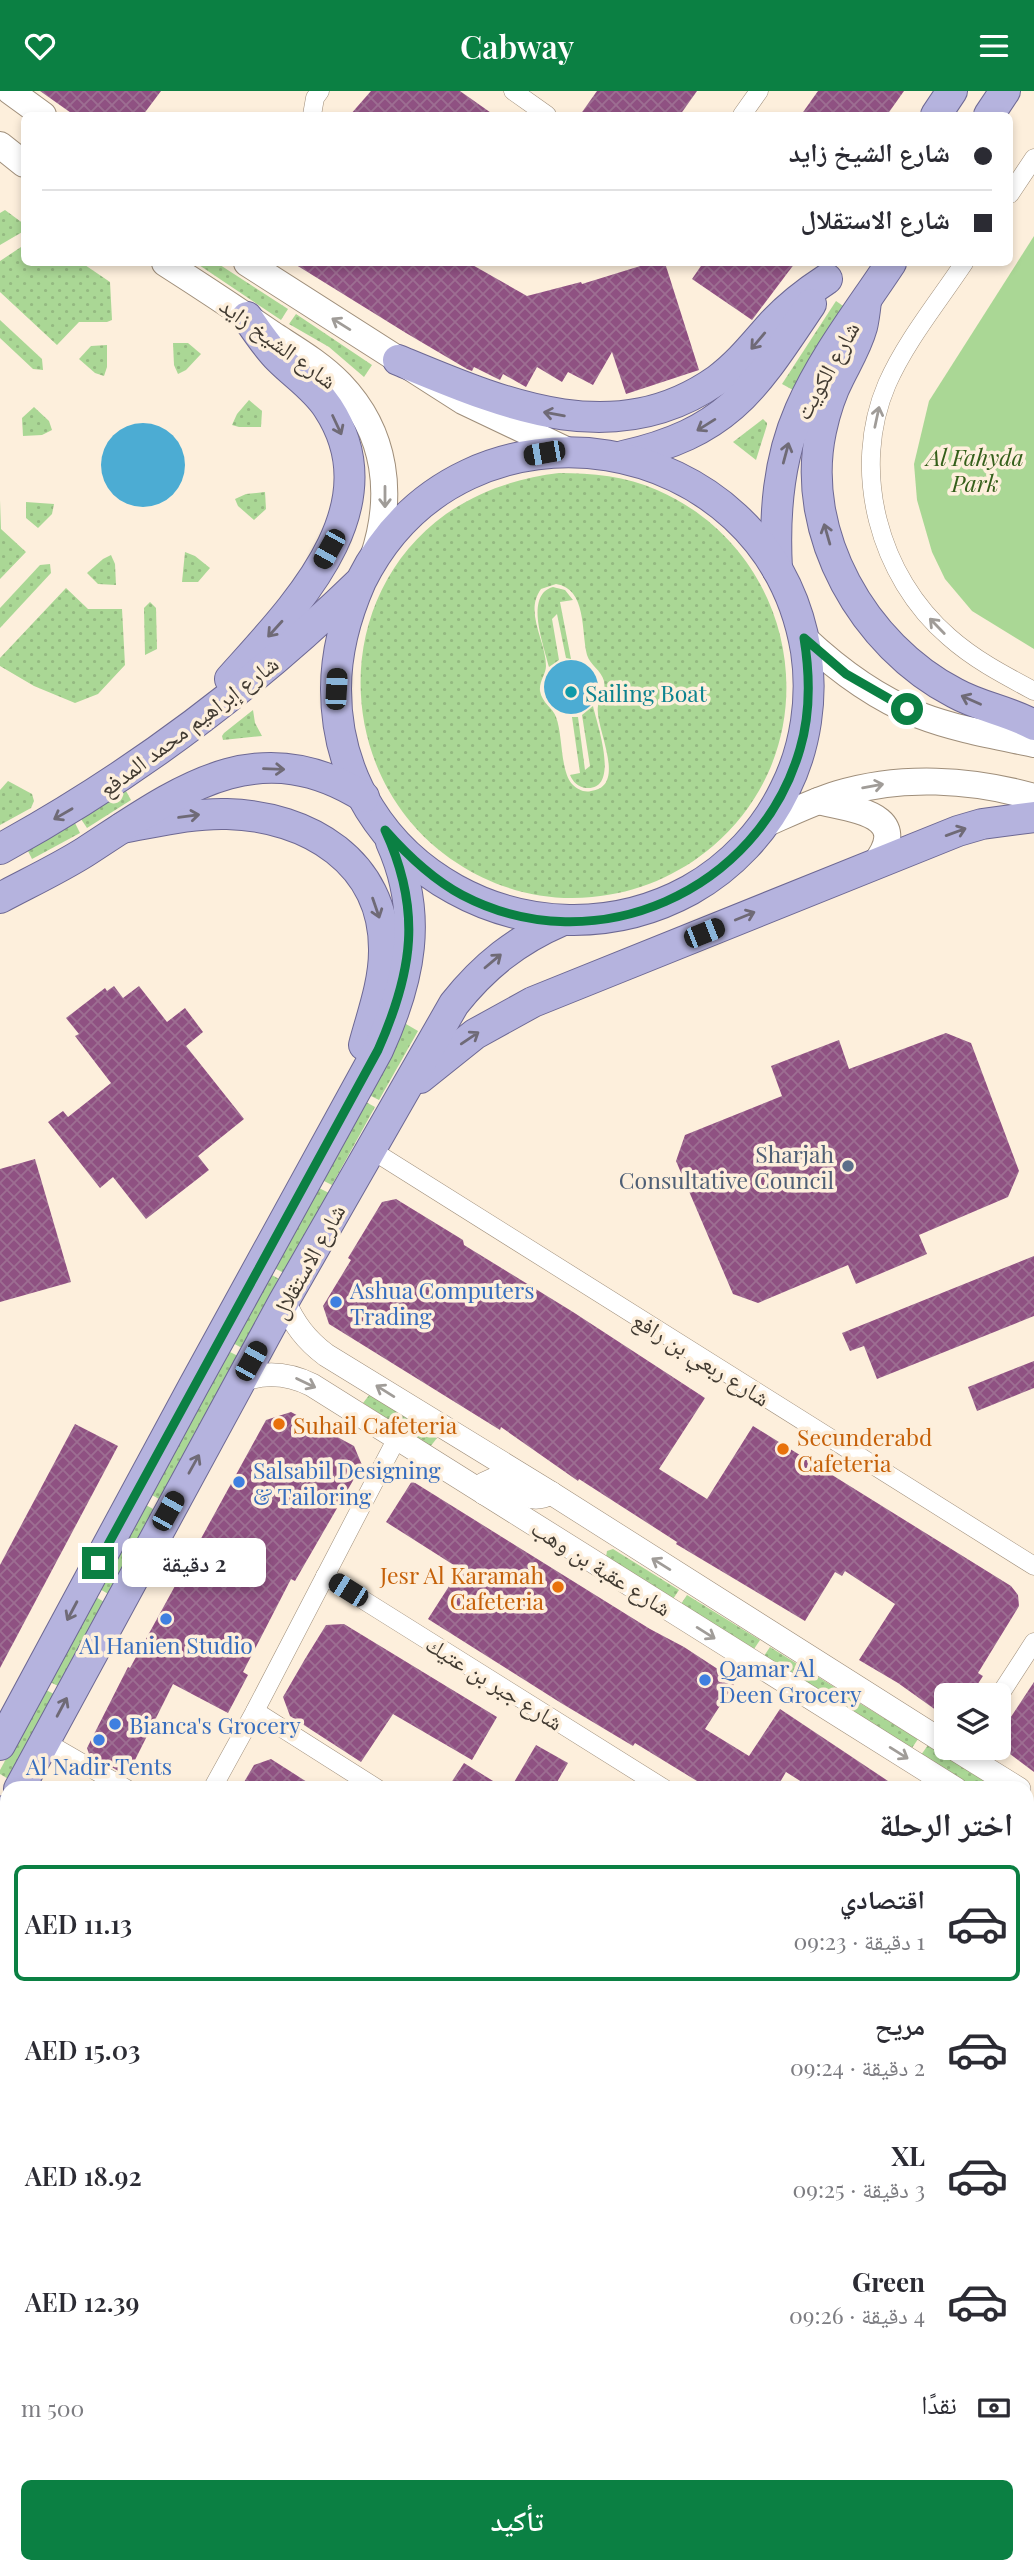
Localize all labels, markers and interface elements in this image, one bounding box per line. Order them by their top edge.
text: Cabway [460,24,574,67]
icon: heart [21,27,59,65]
icon: menu [975,27,1013,65]
text: شارع الشيخ زايد [789,134,950,169]
text: شارع الاستقلال [801,201,950,236]
street label: شارع الشيخ زايد [214,289,344,396]
street label: شارع الكويت [786,315,867,425]
one-way arrow [331,316,351,330]
one-way arrow [750,331,766,349]
one-way arrow [543,406,566,420]
one-way arrow [871,406,885,429]
one-way arrow [331,414,344,435]
one-way arrow [697,418,717,432]
car [522,439,567,467]
park label: Al Fahyda Park [924,441,1024,498]
one-way arrow [780,442,793,464]
one-way arrow [378,485,392,508]
one-way arrow [820,523,833,546]
car [310,526,349,572]
one-way arrow [929,618,946,635]
one-way arrow [267,620,283,638]
street label: شارع إبراهيم محمد المدفع [92,647,285,804]
car [325,667,348,711]
place label: Sailing Boat [585,677,708,708]
marker: Sailing Boat [563,684,579,700]
route start [891,693,923,725]
one-way arrow [960,693,982,706]
one-way arrow [262,762,285,775]
one-way arrow [861,779,884,792]
one-way arrow [53,807,73,821]
one-way arrow [177,810,200,823]
one-way arrow [945,825,967,837]
one-way arrow [371,896,383,918]
one-way arrow [734,909,755,922]
car [681,915,728,951]
one-way arrow [484,953,502,969]
one-way arrow [460,1031,479,1045]
place label: Sharjah Consultative Council [619,1138,834,1195]
marker: Sharjah Consultative Council [840,1158,856,1174]
street label: شارع الاستقلال [263,1198,352,1324]
place label: Ashua Computers Trading [349,1274,534,1331]
marker: Ashua Computers Trading [328,1294,344,1310]
street label: شارع ربعي بن رافع [625,1303,776,1417]
car [232,1338,271,1384]
one-way arrow [295,1377,316,1390]
one-way arrow [376,1384,396,1398]
place label: Suhail Cafeteria [293,1409,458,1440]
marker: Suhail Cafeteria [271,1416,287,1432]
place label: Secunderabd Cafeteria [797,1421,932,1478]
marker: Secunderabd Cafeteria [775,1441,791,1457]
one-way arrow [187,1454,201,1474]
place label: Salsabil Designing & Tailoring [253,1454,441,1511]
marker: Salsabil Designing & Tailoring [231,1474,247,1490]
car [149,1488,188,1534]
street label: شارع عقبة بن وهب [526,1512,678,1623]
callout: 2 دقيقة [122,1539,266,1587]
route end [82,1547,114,1579]
text: 2 دقيقة [161,1547,227,1578]
one-way arrow [652,1556,672,1570]
place label: Jesr Al Karamah Cafeteria [379,1559,545,1616]
car [325,1570,372,1610]
marker: Jesr Al Karamah Cafeteria [550,1579,566,1595]
one-way arrow [65,1601,79,1621]
marker: Al Hanien Studio [158,1611,174,1627]
street label: شارع جبر بن عتيك [420,1627,570,1737]
one-way arrow [696,1627,716,1641]
place label: Al Hanien Studio [78,1629,253,1660]
place label: Qamar Al Deen Grocery [719,1652,862,1709]
marker: Qamar Al Deen Grocery [697,1672,713,1688]
map controls [934,1683,1011,1760]
button: layers [934,1683,1011,1760]
one-way arrow [56,1697,70,1718]
place label: Bianca's Grocery [129,1709,301,1740]
marker: Bianca's Grocery [107,1716,123,1732]
marker: Al Nadir Tents [91,1732,107,1748]
one-way arrow [889,1747,909,1761]
place label: Al Nadir Tents [25,1750,172,1781]
text: اختر الرحلة [879,1801,1013,1844]
text: اقتصادي [840,1881,925,1916]
icon: car [946,1892,1009,1955]
text: AED 11.13 [25,1906,132,1941]
text: 1 دقيقة · 09:23 [793,1925,925,1956]
text: مريح [875,2007,925,2042]
icon: car [946,2018,1009,2081]
text: AED 15.03 [25,2032,140,2067]
text: 2 دقيقة · 09:24 [790,2051,925,2082]
text: XL [891,2138,925,2173]
icon: car [946,2144,1009,2207]
text: AED 18.92 [25,2158,142,2193]
text: 3 دقيقة · 09:25 [792,2173,925,2204]
text: Green [852,2264,925,2299]
icon: car [946,2270,1009,2333]
text: AED 12.39 [25,2284,139,2319]
text: 4 دقيقة · 09:26 [789,2299,925,2330]
text: نقدًا [921,2386,957,2421]
icon: cash [975,2389,1013,2427]
text: 500 m [21,2392,84,2423]
button: تأكيد [21,2480,1013,2560]

